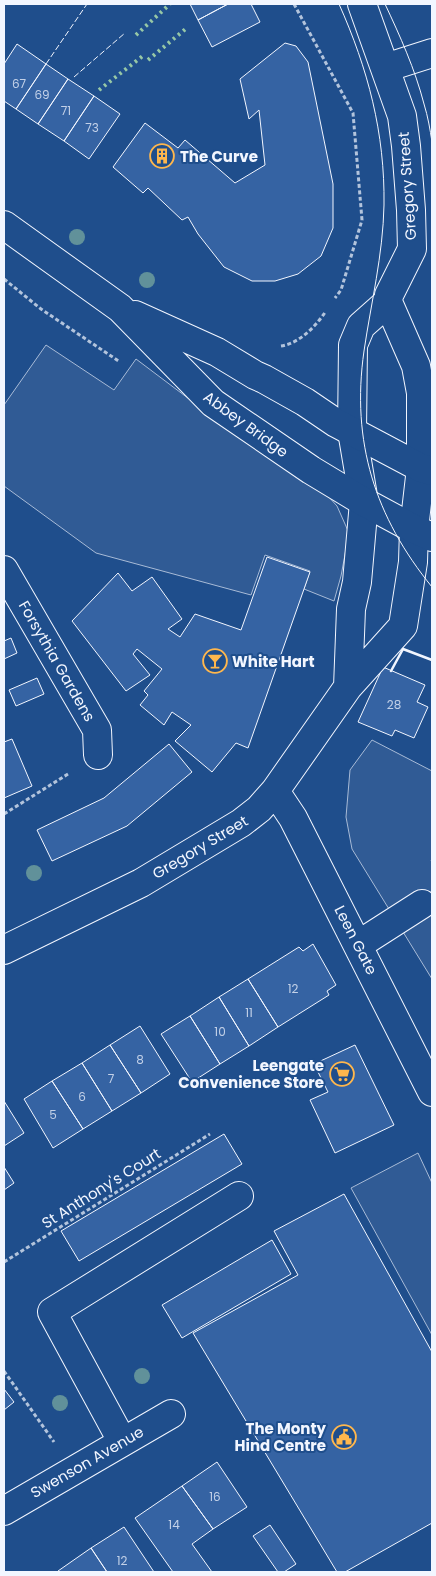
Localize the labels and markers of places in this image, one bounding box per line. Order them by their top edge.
building icon: The Curve [149,143,175,169]
place label: The Curve [180,146,258,167]
bar icon: White Hart [202,648,228,674]
place label: White Hart [232,651,315,672]
place label: Leengate Convenience Store [178,1055,324,1093]
supermarket icon: Leengate Convenience Store [329,1061,355,1087]
place label: The Monty Hind Centre [235,1418,327,1456]
public building icon: The Monty Hind Centre [331,1424,357,1450]

